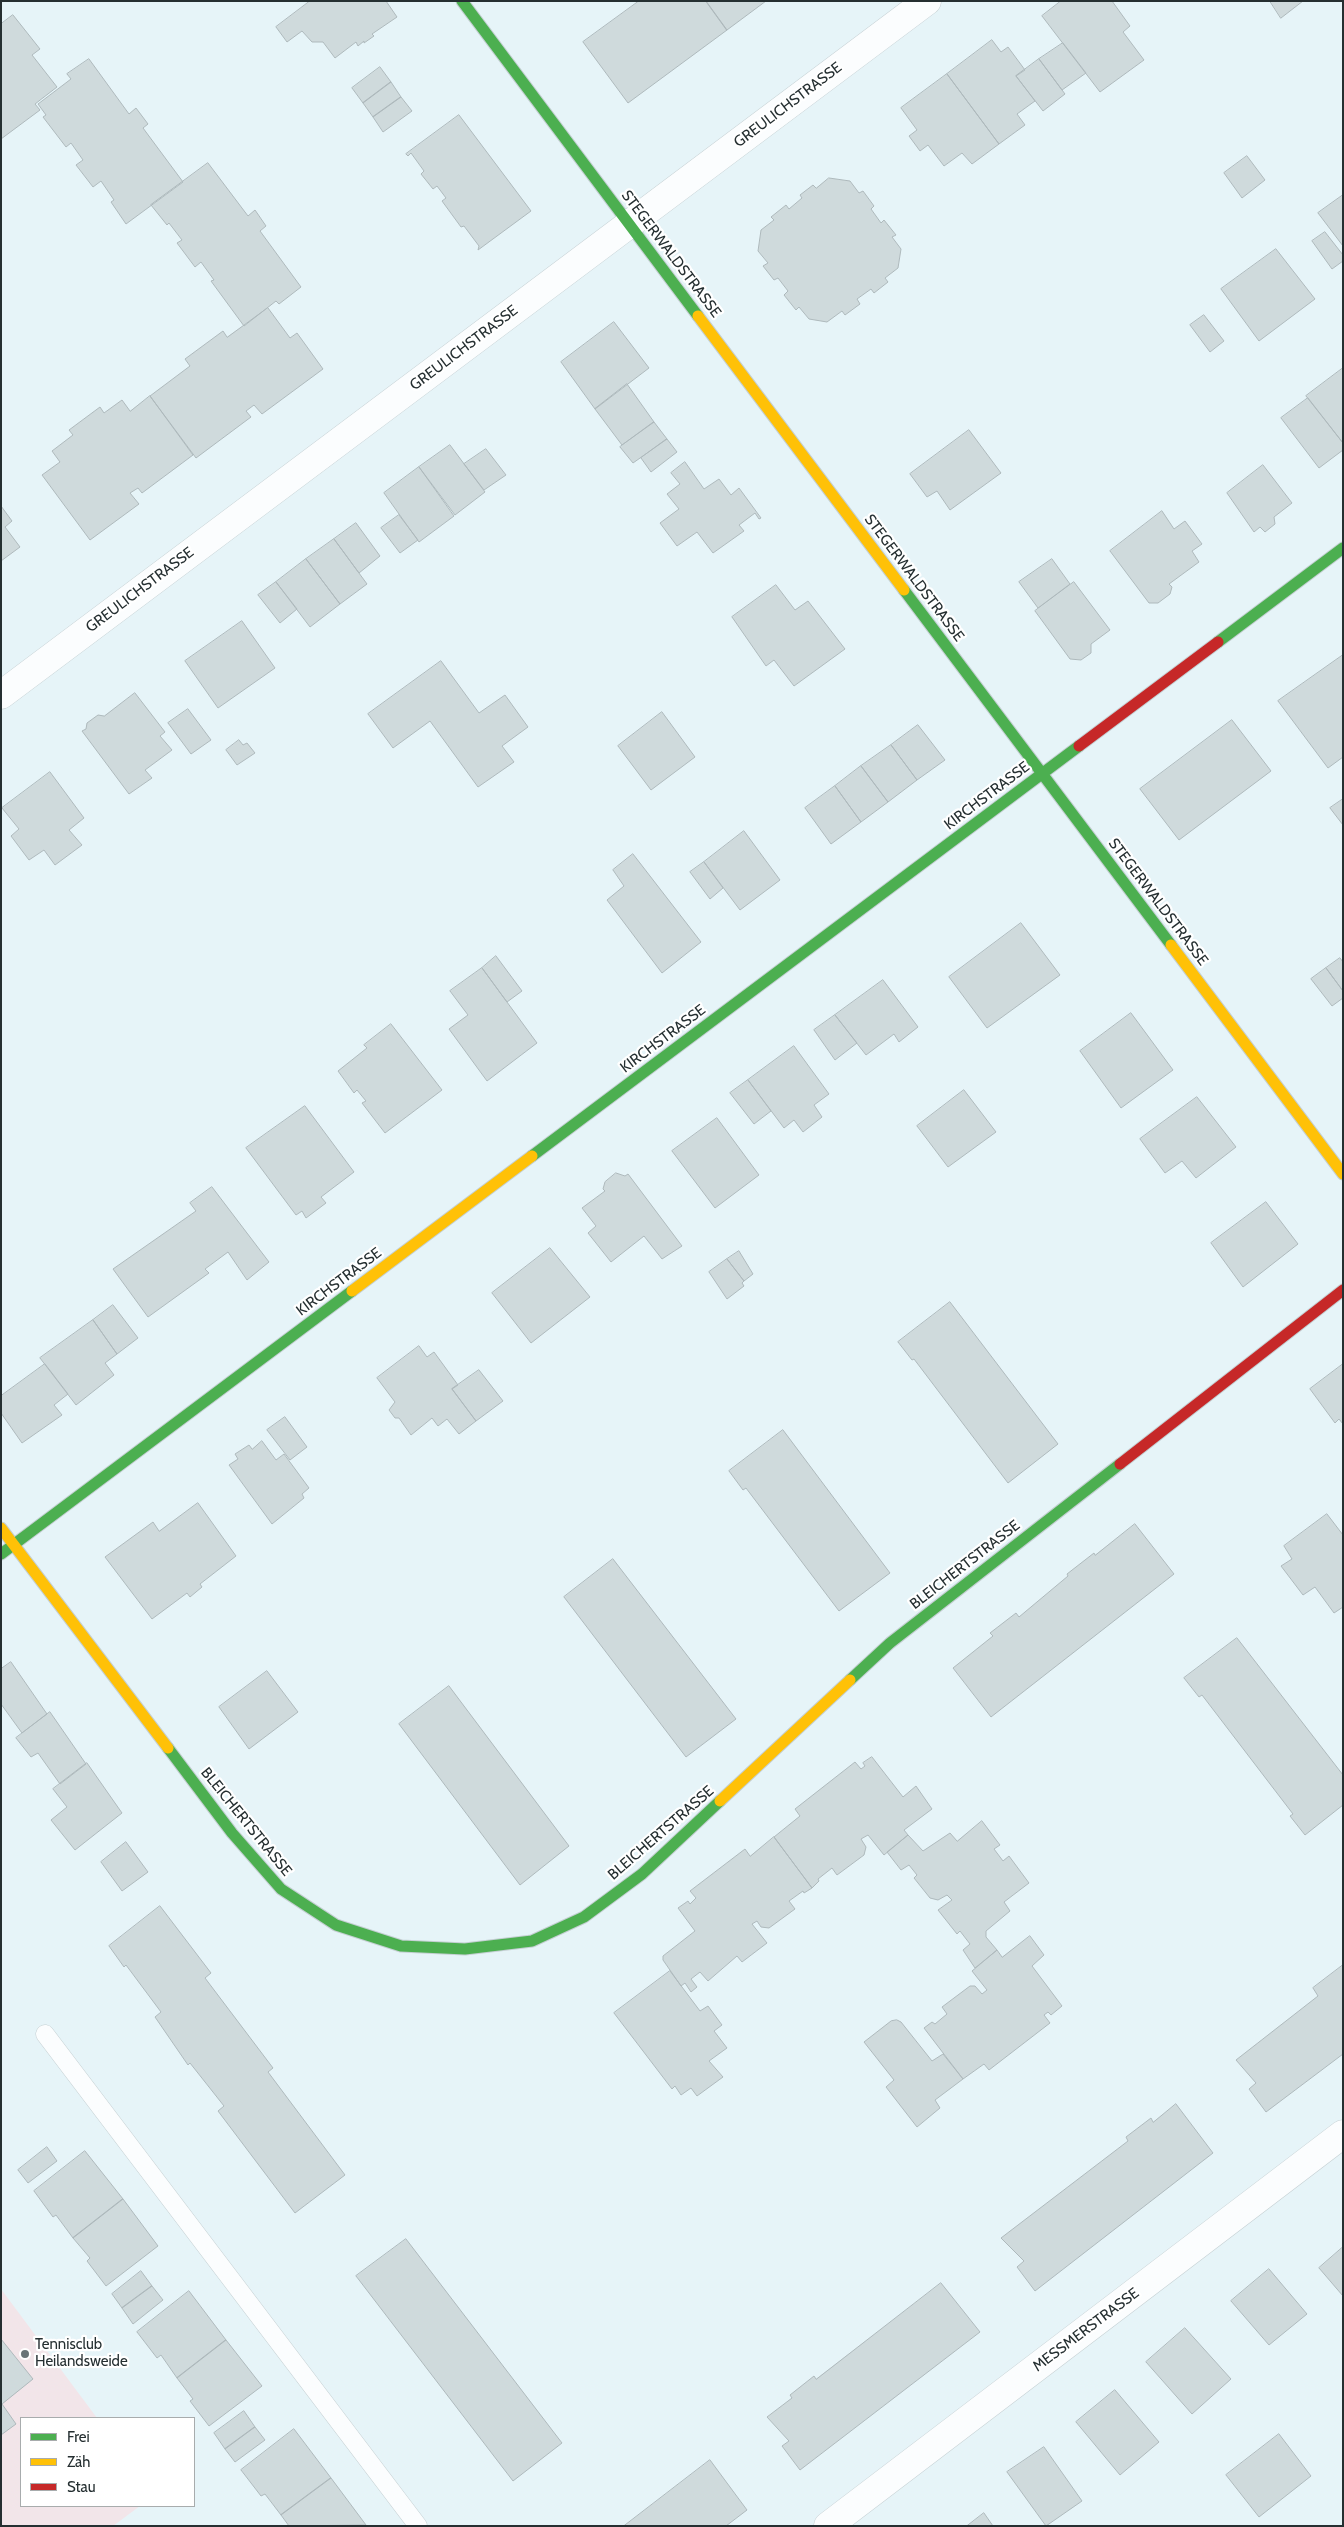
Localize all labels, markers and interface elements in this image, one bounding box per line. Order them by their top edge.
street label: GREULICHSTRASSE [731,59,845,151]
street label: STEGERWALDSTRASSE [617,187,725,321]
street label: GREULICHSTRASSE [407,302,521,394]
street label: STEGERWALDSTRASSE [860,511,968,645]
street label: GREULICHSTRASSE [83,544,197,636]
street label: KIRCHSTRASSE [941,758,1033,834]
street label: STEGERWALDSTRASSE [1104,835,1212,969]
street label: KIRCHSTRASSE [617,1001,709,1077]
street label: KIRCHSTRASSE [293,1244,385,1320]
street label: BLEICHERTSTRASSE [906,1517,1024,1613]
street label: BLEICHERTSTRASSE [197,1764,295,1880]
street label: BLEICHERTSTRASSE [604,1782,718,1884]
street label: MESSMERSTRASSE [1029,2284,1143,2376]
place label: Tennisclub Heilandsweide [35,2336,128,2371]
marker: Tennisclub Heilandsweide [19,2348,31,2360]
legend [20,2417,195,2507]
text: Frei [67,2428,90,2446]
text: Zäh [67,2453,90,2471]
text: Stau [67,2478,96,2496]

